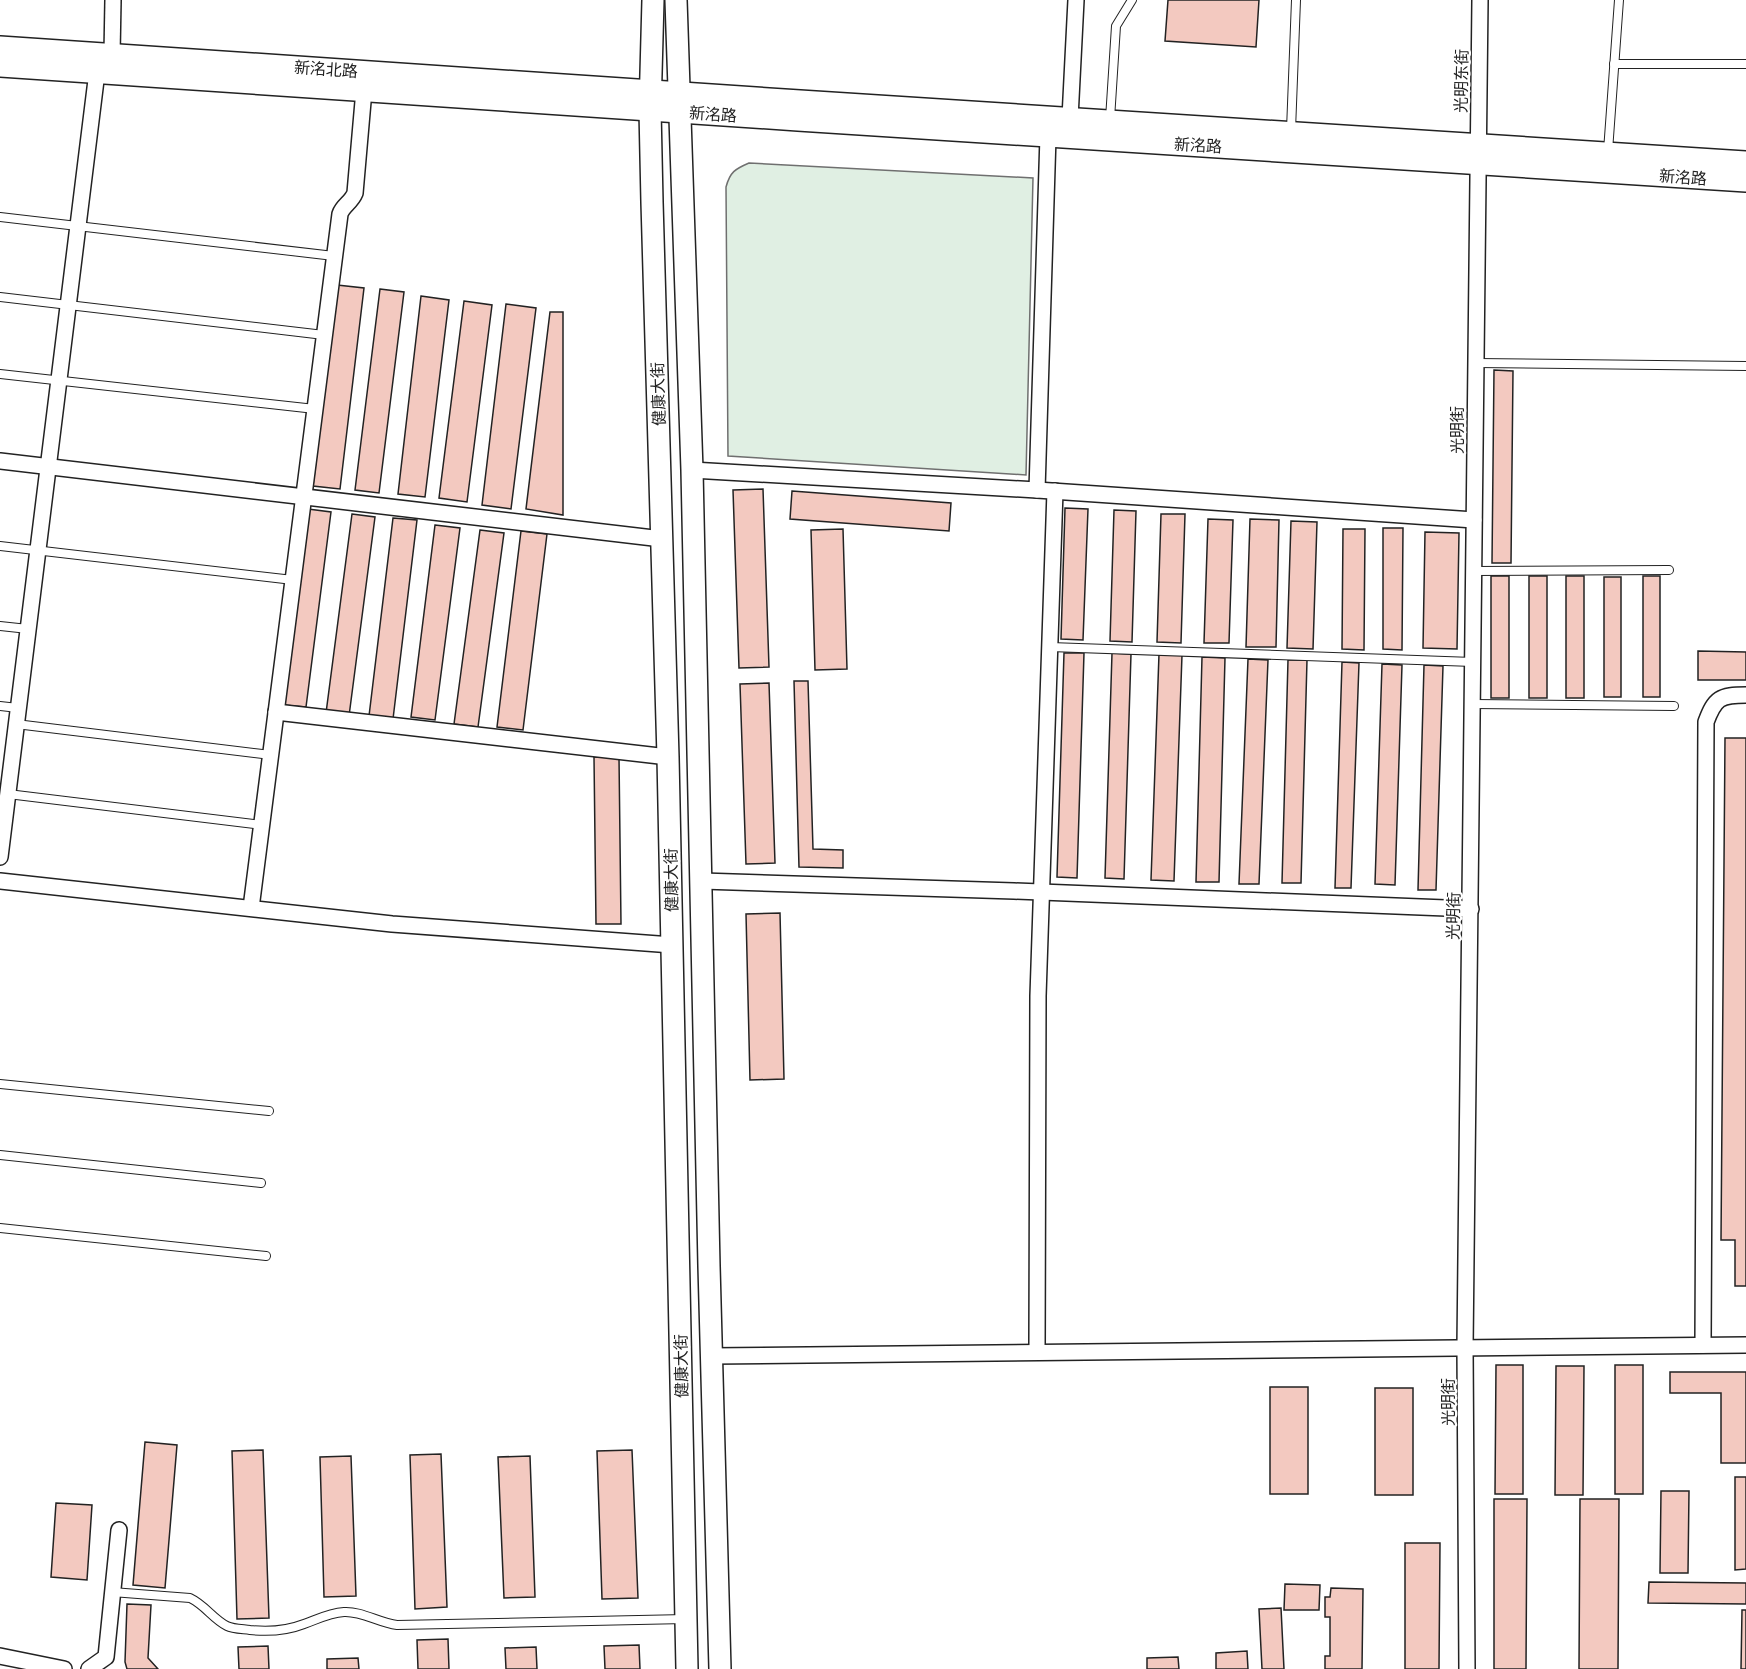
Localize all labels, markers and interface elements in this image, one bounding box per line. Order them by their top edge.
street label: 光明东街 [1449,49,1473,113]
street label: 新洺北路 [293,56,359,82]
street label: 新洺路 [688,101,738,127]
street label: 新洺路 [1173,133,1223,157]
street label: 新洺路 [1658,164,1708,190]
street label: 健康大街 [646,362,670,426]
street label: 光明街 [1446,406,1468,454]
street label: 健康大街 [659,848,683,912]
street label: 光明街 [1442,892,1464,940]
street label: 健康大街 [669,1334,693,1398]
street label: 光明街 [1437,1378,1459,1426]

